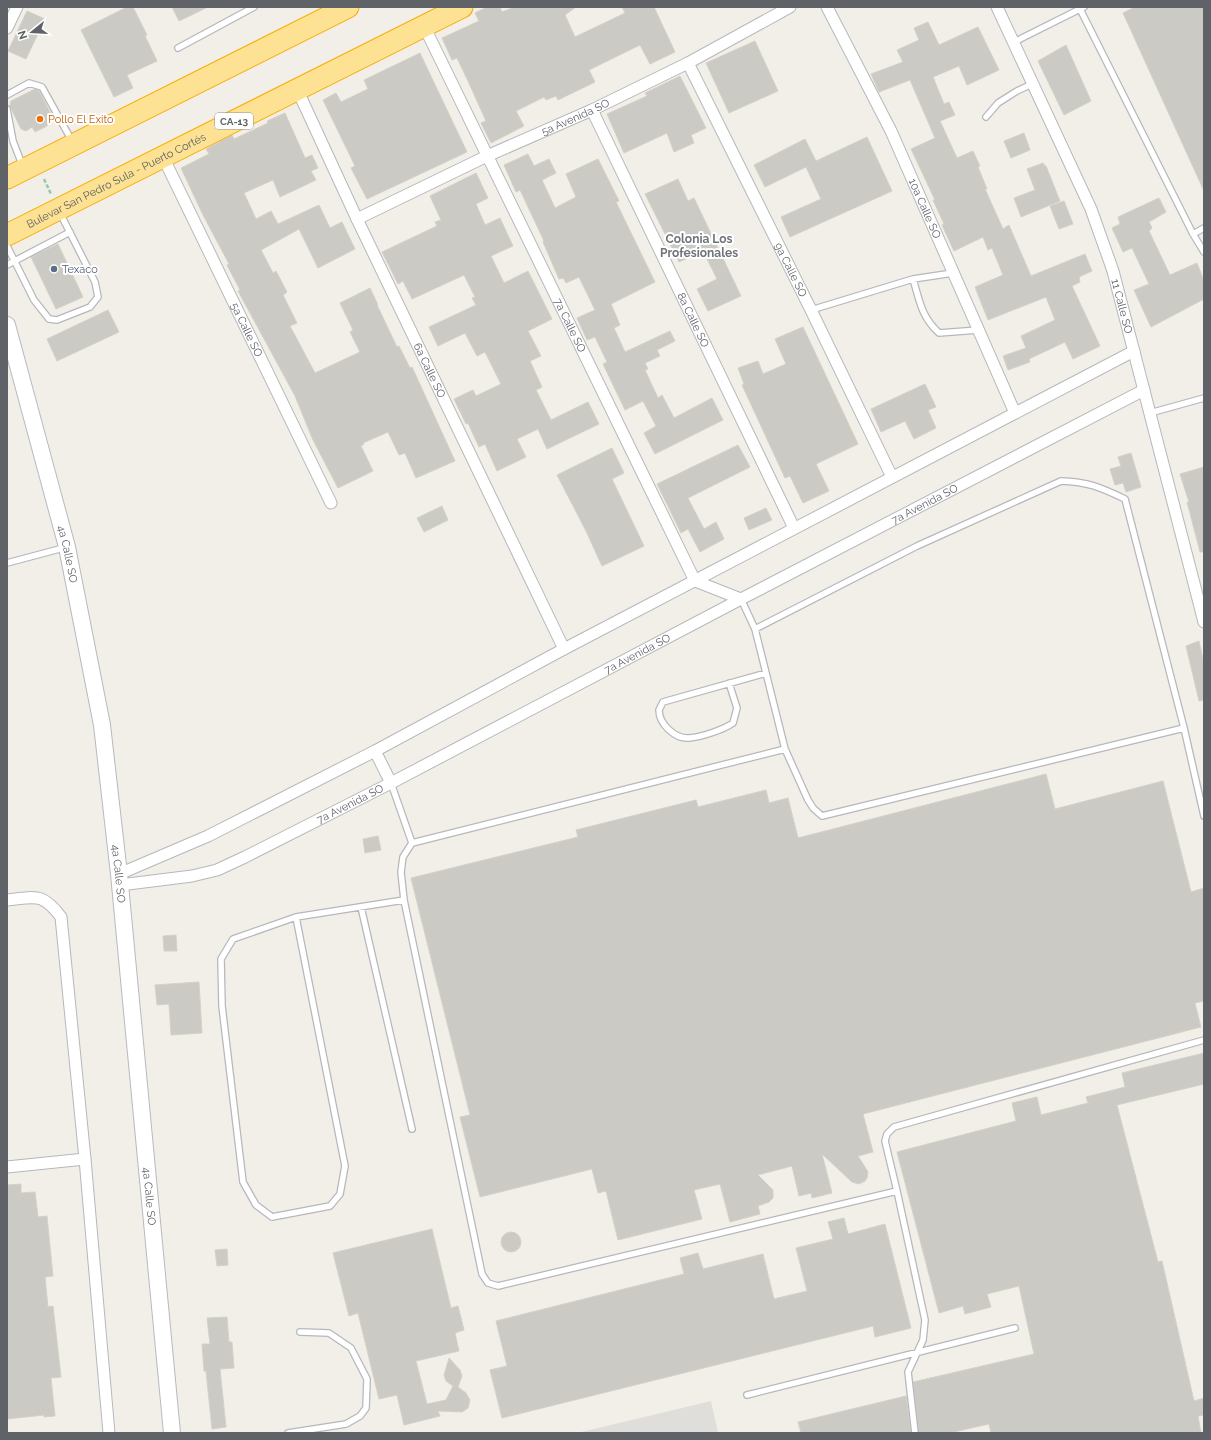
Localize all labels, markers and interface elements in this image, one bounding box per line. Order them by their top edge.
north arrow [12,12,52,52]
text: N [15,29,30,41]
street label: 5a Avenida SO [540,96,612,138]
place label: Pollo El Exito [48,113,114,126]
road number: CA-13 [215,113,253,129]
marker: Pollo El Exito [35,114,45,124]
street label: Bulevar San Pedro Sula - Puerto Cortés [24,130,208,231]
street label: 10a Calle SO [906,177,943,240]
district label: Colonia Los Profesionales [660,232,738,260]
street label: 9a Calle SO [772,241,810,299]
place label: Texaco [62,263,98,276]
marker: Texaco [49,264,59,274]
street label: 11 Calle SO [1108,278,1135,335]
street label: 8a Calle SO [674,291,712,349]
street label: 7a Calle SO [551,296,588,355]
street label: 5a Calle SO [228,301,265,359]
street label: 6a Calle SO [411,341,448,400]
street label: 7a Avenida SO [889,482,960,527]
street label: 4a Calle SO [54,524,80,584]
street label: 7a Avenida SO [602,631,673,677]
street label: 7a Avenida SO [315,782,386,826]
street label: 4a Calle SO [109,844,128,903]
street label: 4a Calle SO [140,1166,158,1226]

